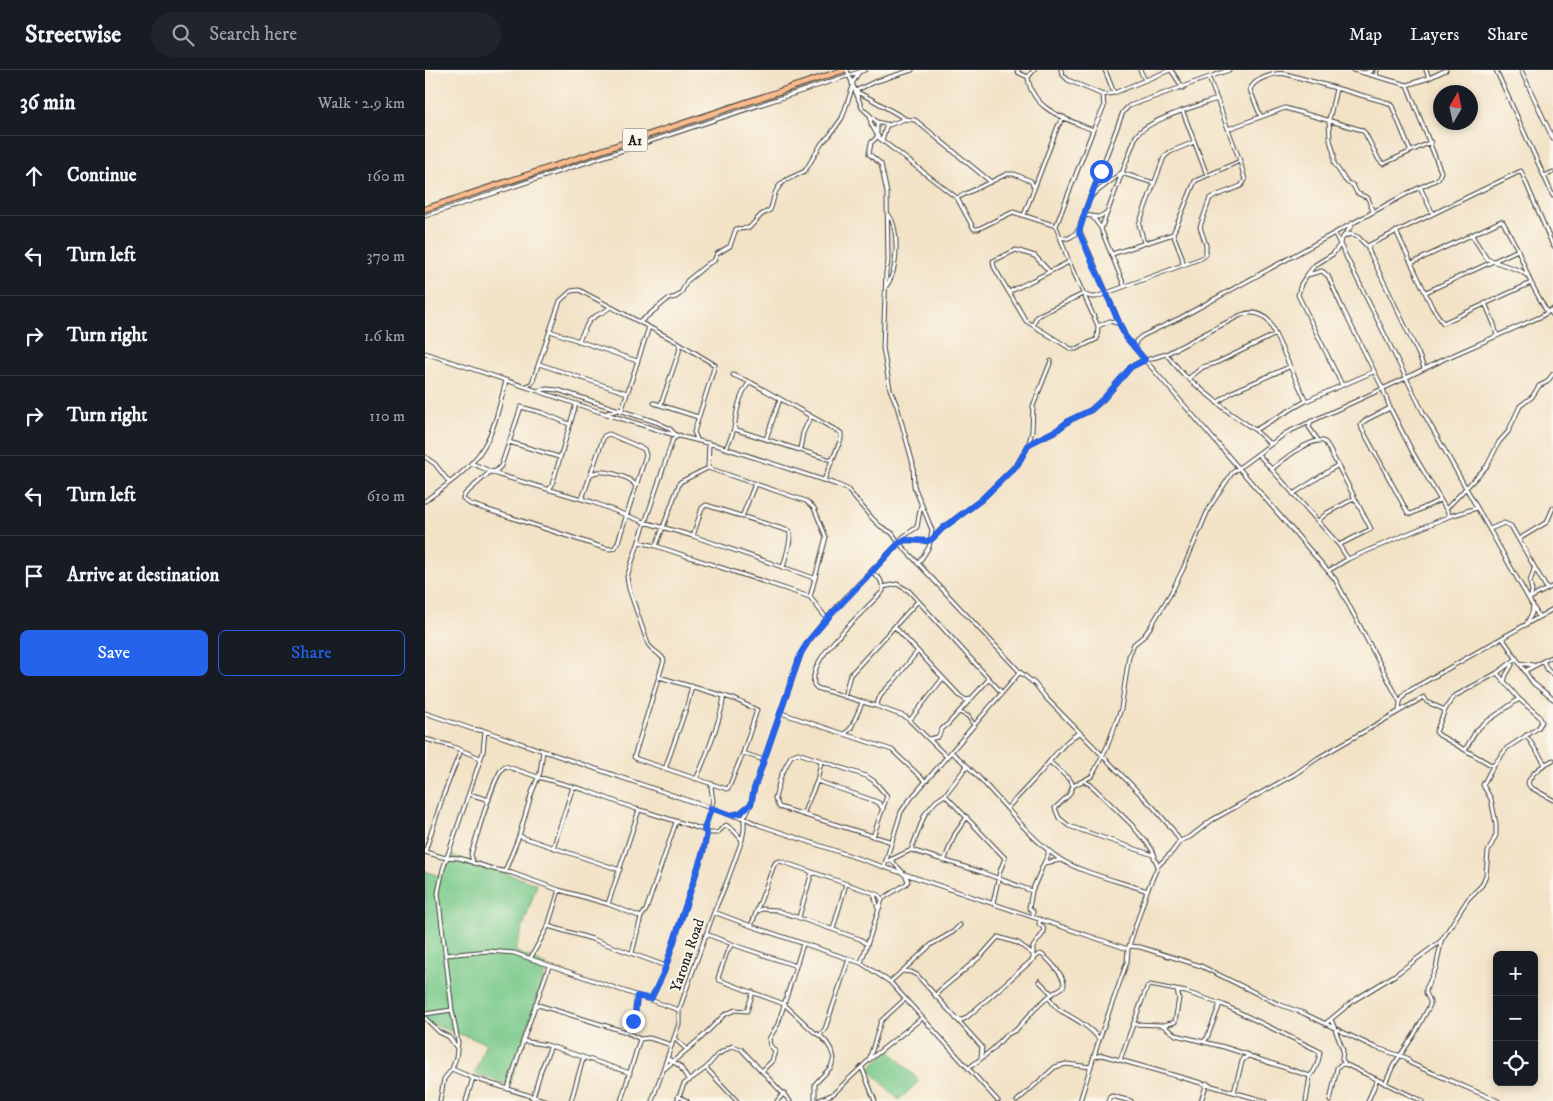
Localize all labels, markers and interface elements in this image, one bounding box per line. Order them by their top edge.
search box [151,12,501,57]
text: Streetwise [25,20,121,50]
icon: search [169,21,197,49]
text: Search here [209,23,297,46]
text: Map [1349,24,1382,46]
text: Layers [1410,24,1459,46]
text: Share [1487,24,1528,46]
north arrow [1433,85,1478,130]
text: 36 min [20,90,75,116]
text: Walk · 2.9 km [318,93,405,113]
road number: A1 [623,128,647,152]
route start [1090,160,1113,183]
icon: ahead [20,162,48,190]
text: Continue [67,164,137,187]
text: 160 m [367,166,405,186]
icon: left [20,242,48,270]
text: Turn left [67,244,136,267]
text: 370 m [367,246,405,266]
icon: right [20,322,48,350]
text: Turn right [67,324,147,347]
text: 1.6 km [364,326,405,346]
icon: right [20,402,48,430]
text: Turn right [67,404,147,427]
text: 110 m [369,406,405,426]
icon: left [20,482,48,510]
text: Turn left [67,484,136,507]
text: 610 m [367,486,405,506]
icon: arrive [20,562,48,590]
text: Arrive at destination [67,564,219,587]
button: Save [20,630,208,676]
button: Share [218,630,405,676]
street label: Yarona Road [666,916,709,994]
map controls [1493,951,1538,1086]
button: + [1493,951,1538,996]
button: − [1493,996,1538,1041]
route end [622,1010,645,1033]
button: locate [1493,1041,1538,1086]

